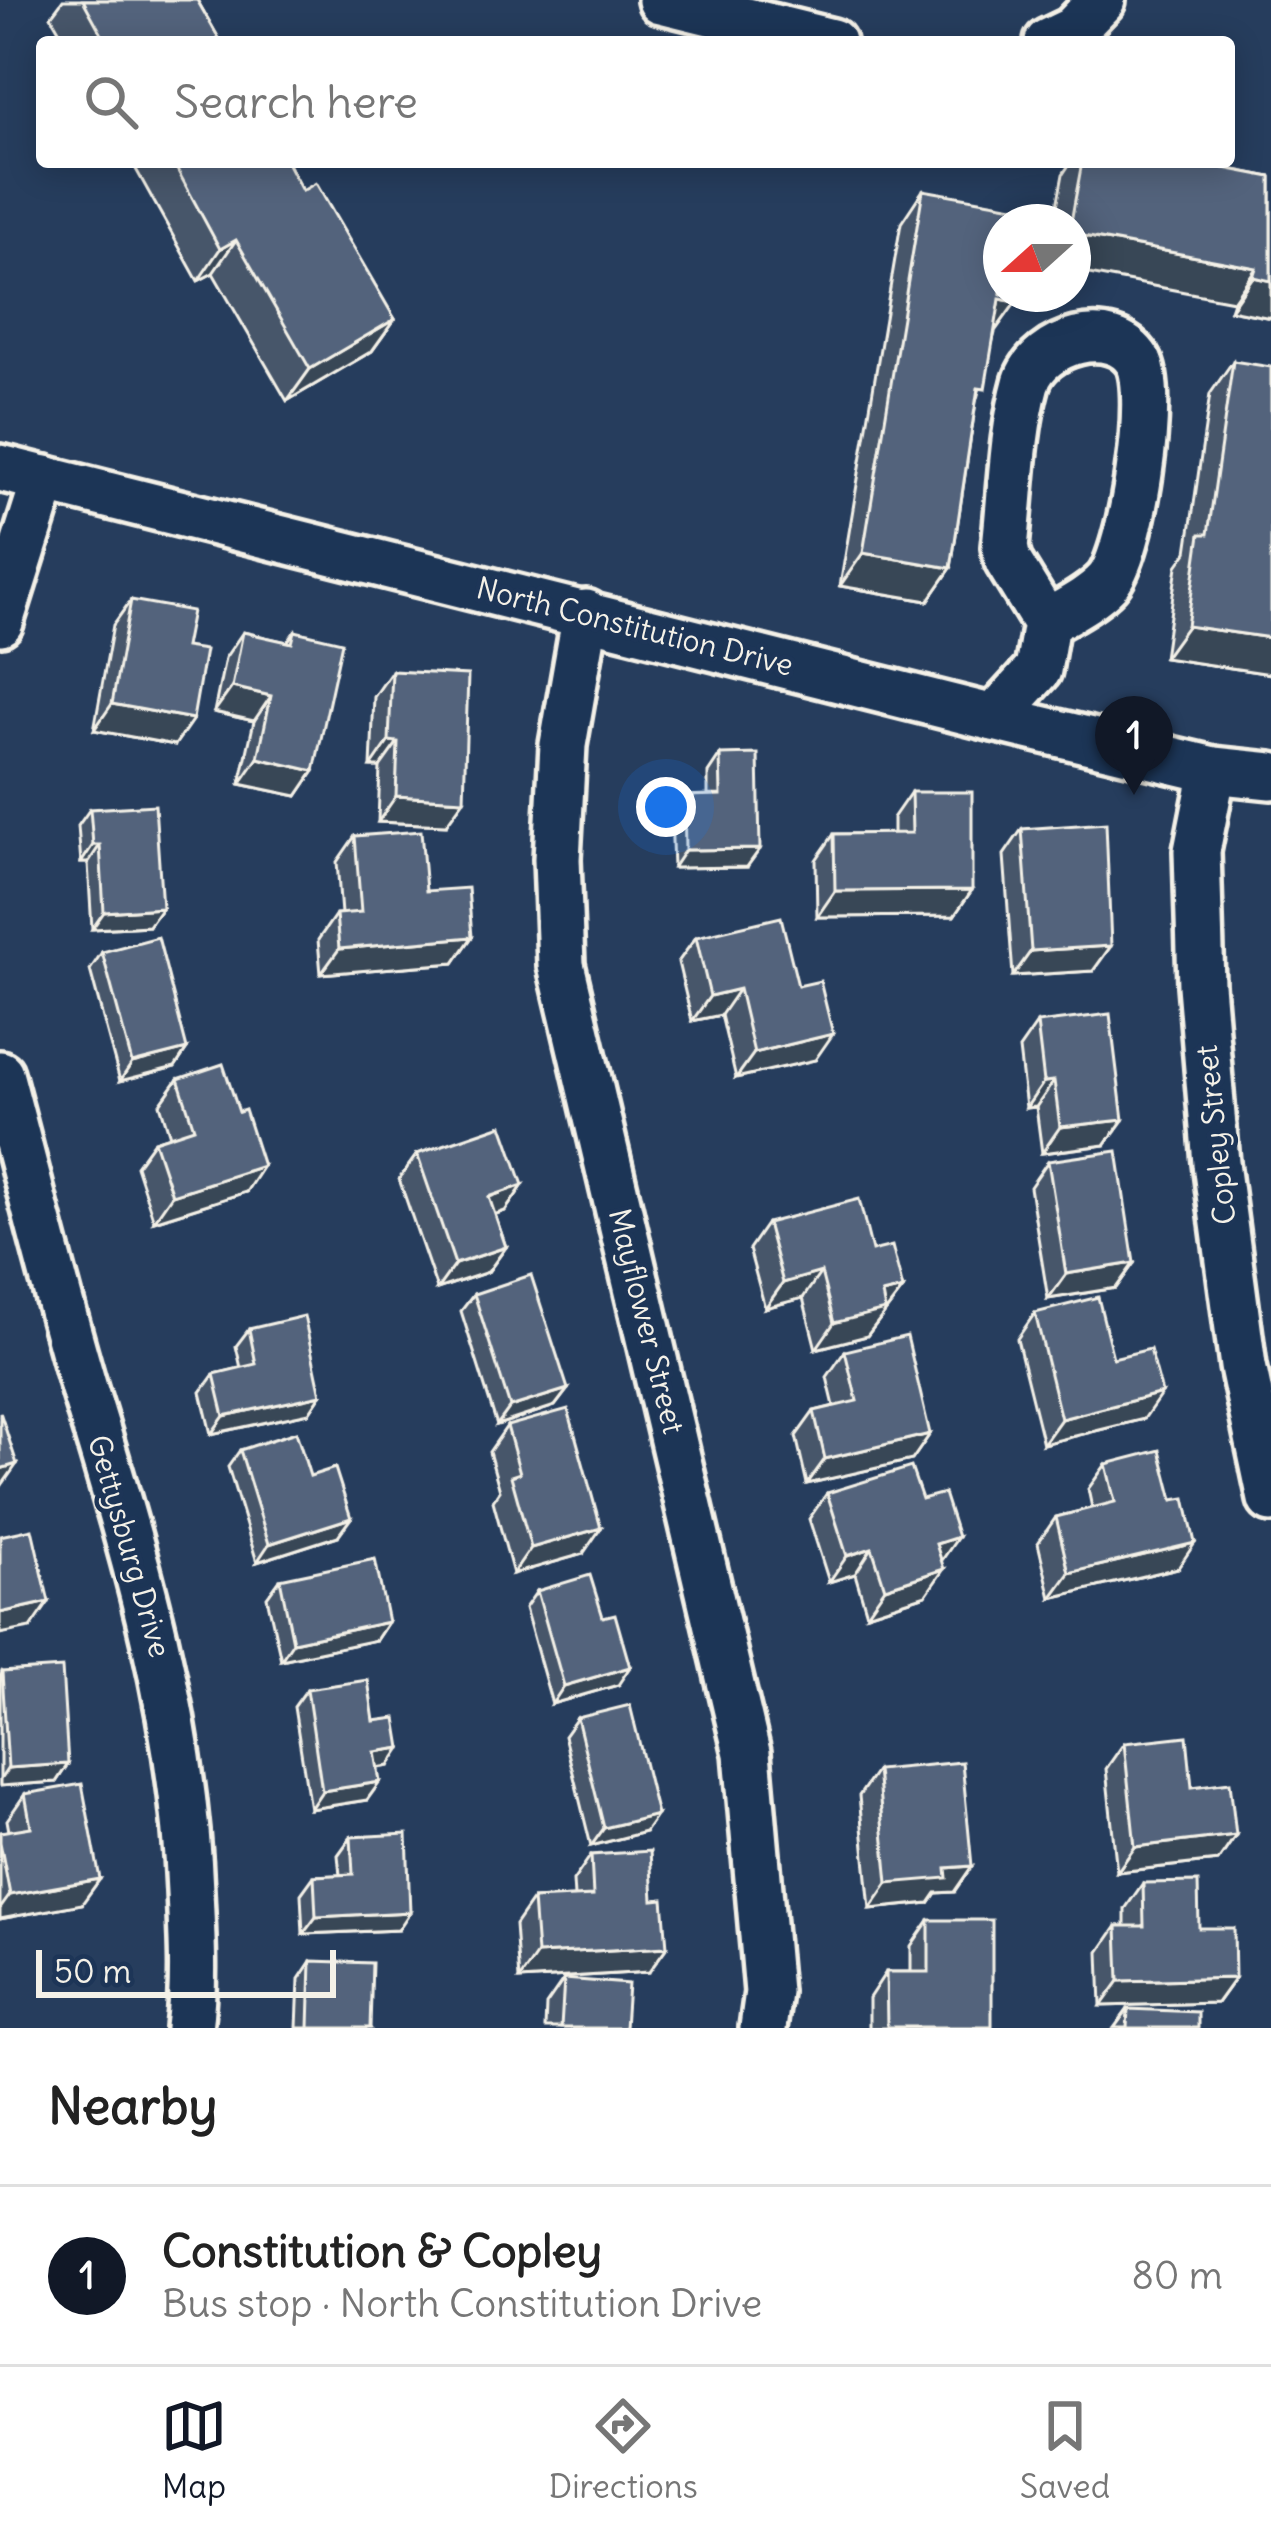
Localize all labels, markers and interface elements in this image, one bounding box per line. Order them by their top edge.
search box [36,36,1235,168]
icon: search [78,69,144,135]
text: Search here [174,74,418,130]
north arrow [983,204,1091,312]
street label: North Constitution Drive [473,568,797,684]
pin: 1 [1095,696,1173,795]
your location [636,777,696,837]
street label: Copley Street [1187,1043,1243,1227]
street label: Mayflower Street [601,1204,693,1438]
street label: Gettysburg Drive [80,1430,180,1662]
scale bar [36,1944,336,1997]
text: 50 m [54,1950,131,1992]
text: Nearby [48,2074,217,2138]
text: Constitution & Copley [162,2223,602,2279]
text: 1 [79,2251,95,2300]
text: 80 m [1131,2251,1223,2300]
text: Bus stop · North Constitution Drive [162,2279,762,2328]
tab: Map [161,2393,227,2507]
tab: Directions [549,2393,698,2507]
tab: Saved [1020,2393,1110,2507]

